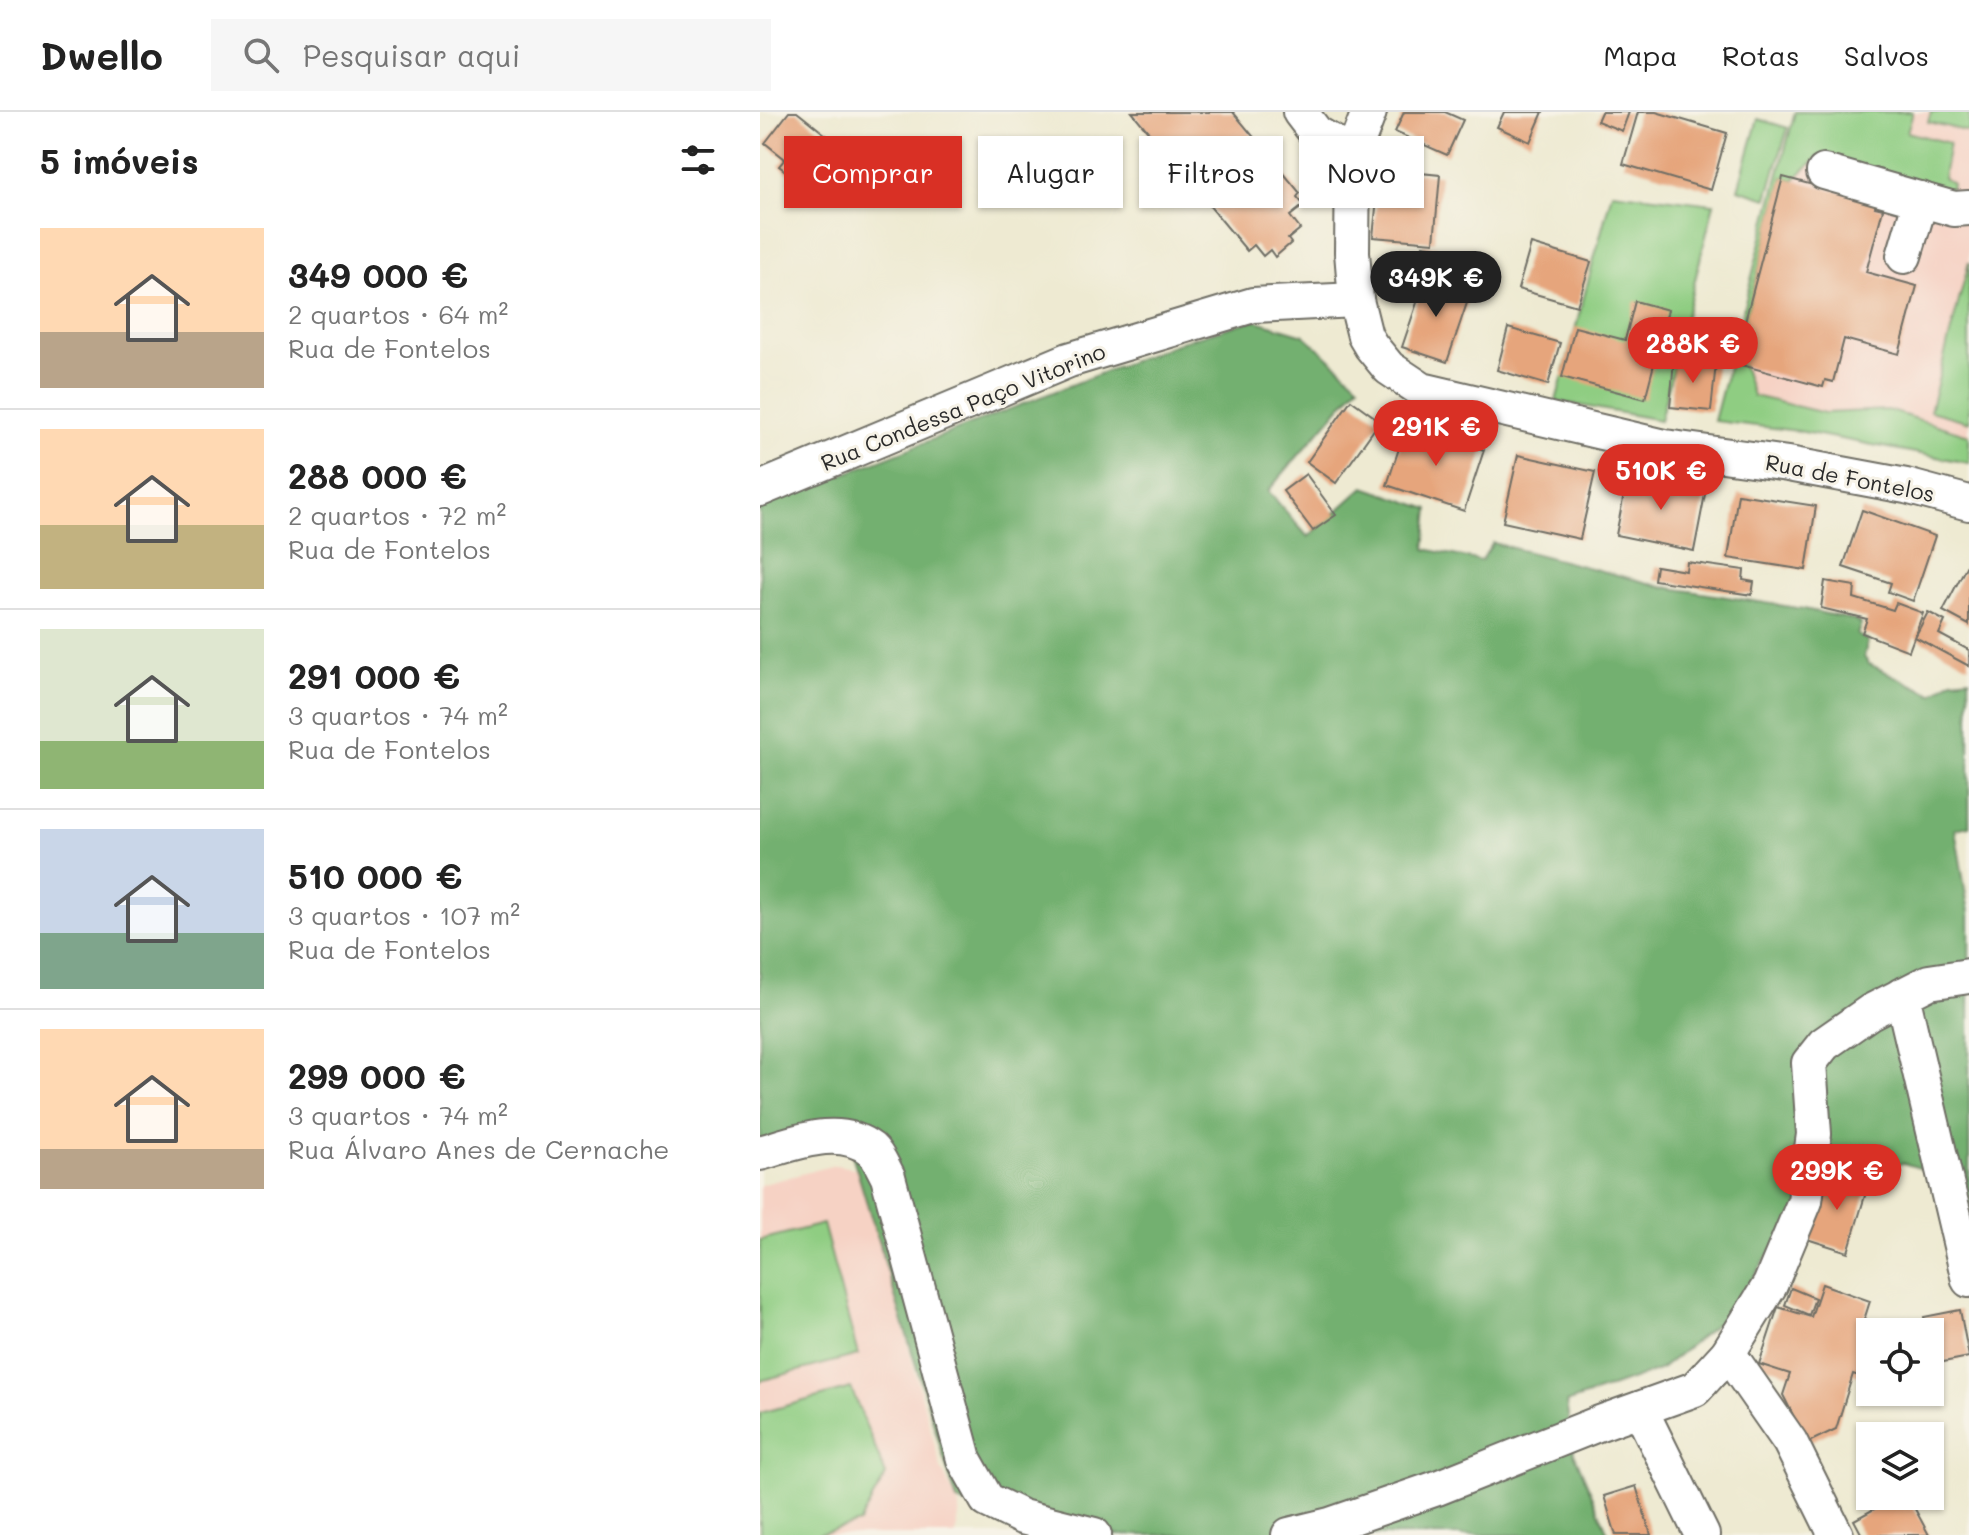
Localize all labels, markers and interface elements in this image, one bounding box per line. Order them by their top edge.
search box [211,19,771,91]
text: Dwello [40,30,163,80]
icon: search [239,33,283,77]
text: Pesquisar aqui [303,35,521,75]
text: Mapa [1603,37,1678,73]
text: Rotas [1722,37,1800,73]
text: Salvos [1844,37,1929,73]
chip: Comprar [784,136,962,208]
chip: Alugar [978,136,1123,208]
chip: Filtros [1139,136,1283,208]
chip: Novo [1299,136,1424,208]
text: 5 imóveis [40,138,199,183]
icon: filters [676,138,720,182]
pin: 349K € [1371,251,1501,319]
text: 349 000 € [288,252,468,297]
icon: home [104,260,200,356]
text: 349K € [1388,260,1484,294]
text: 2 quartos · 64 m² [288,297,508,331]
pin: 288K € [1628,317,1758,385]
text: 288K € [1646,326,1740,360]
text: Rua de Fontelos [288,331,491,365]
street label: Rua Condessa Paço Vitorino [816,336,1109,477]
pin: 291K € [1371,400,1501,468]
text: 291K € [1391,409,1481,443]
pin: 510K € [1596,444,1726,512]
street label: Rua de Fontelos [1763,447,1937,508]
text: 288 000 € [288,453,467,498]
text: 510K € [1616,453,1706,487]
icon: home [104,461,200,557]
text: 2 quartos · 72 m² [288,498,506,532]
text: Rua de Fontelos [288,532,491,566]
text: 291 000 € [288,653,460,698]
icon: home [104,661,200,757]
text: 3 quartos · 74 m² [288,698,508,732]
text: Rua de Fontelos [288,732,491,766]
text: 510 000 € [288,853,462,898]
icon: home [104,861,200,957]
text: 3 quartos · 107 m² [288,898,520,932]
text: Rua de Fontelos [288,932,491,966]
text: 299 000 € [288,1053,466,1098]
icon: home [104,1061,200,1157]
text: 3 quartos · 74 m² [288,1098,508,1132]
text: Rua Álvaro Anes de Cernache [288,1132,669,1166]
pin: 299K € [1772,1144,1902,1212]
text: 299K € [1790,1153,1884,1187]
map controls [1856,1318,1944,1510]
button: locate [1856,1318,1944,1406]
button: layers [1856,1422,1944,1510]

